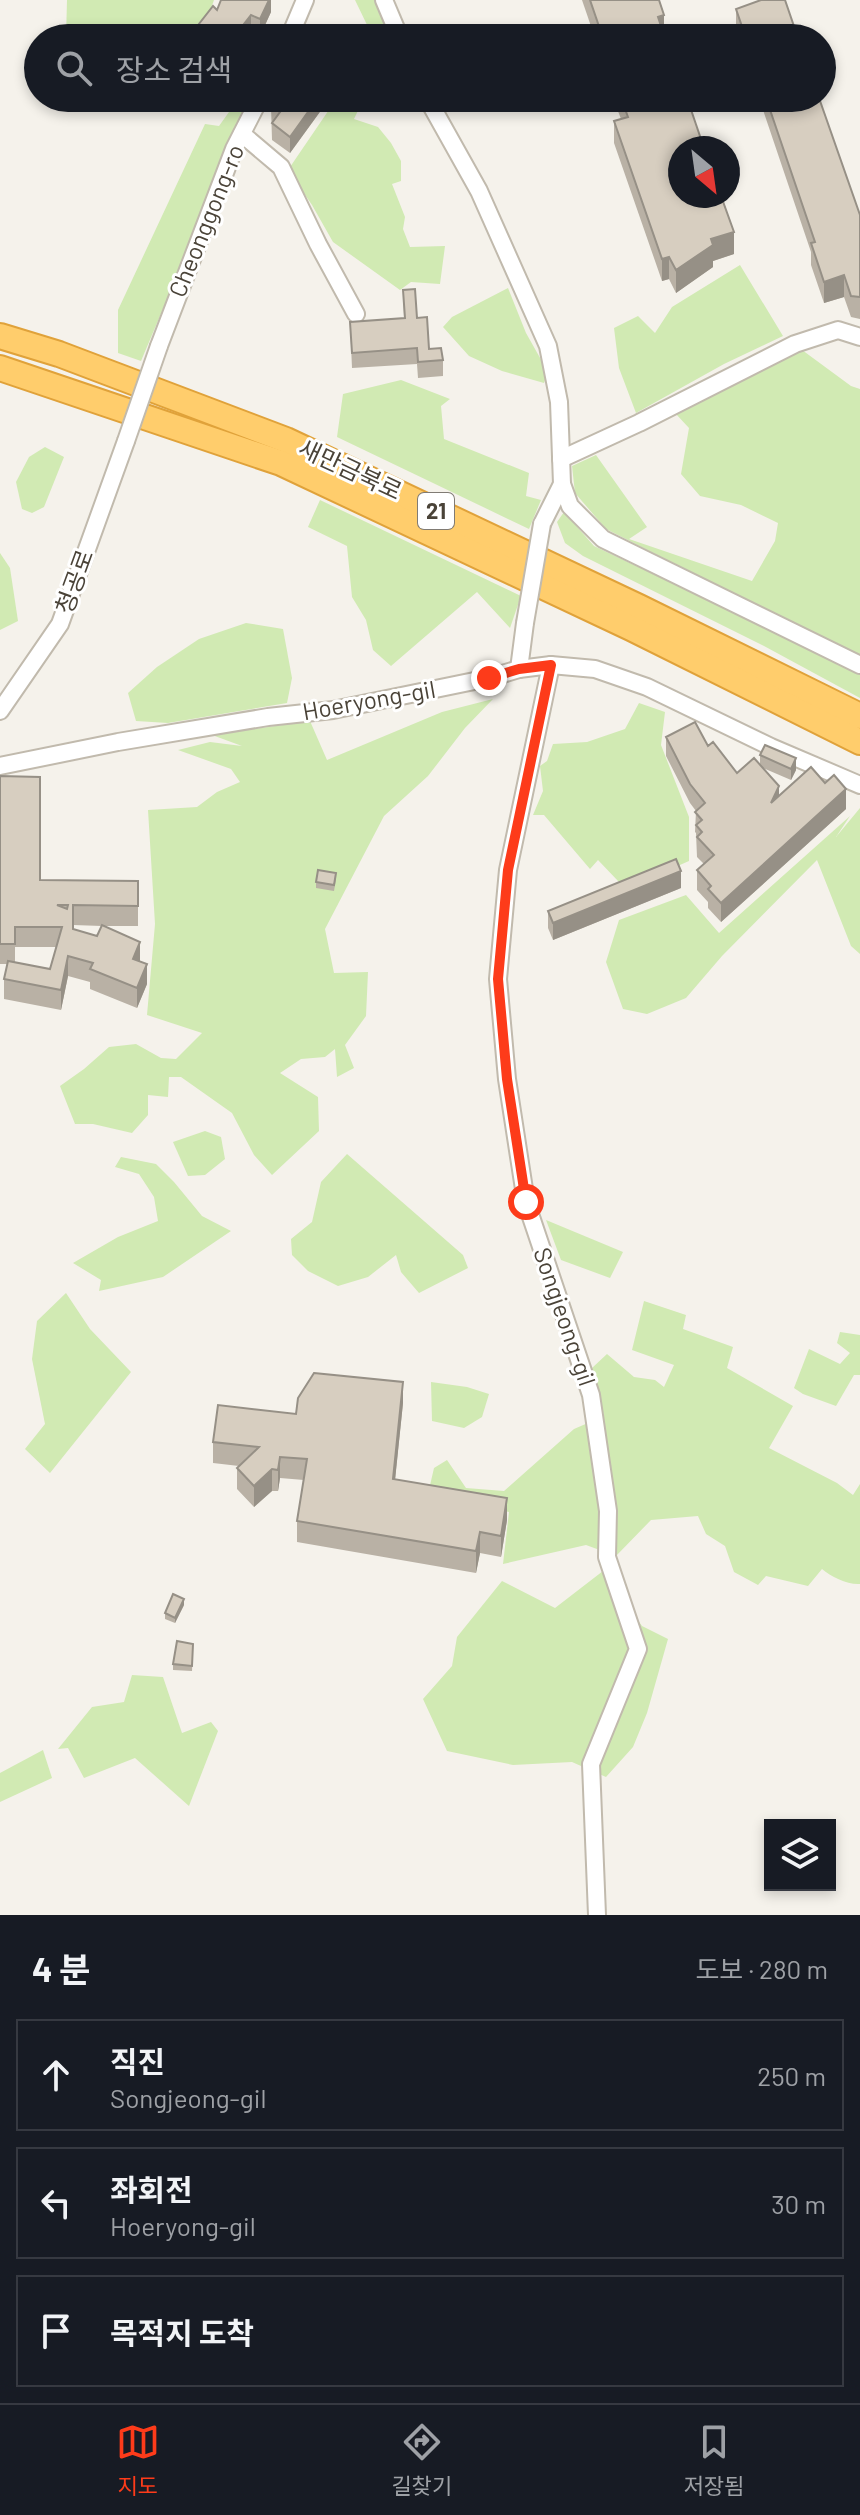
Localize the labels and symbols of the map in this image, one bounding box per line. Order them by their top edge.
north arrow [668,136,740,208]
street label: Cheonggong-ro [162,140,249,301]
street label: 새만금북로 [294,432,407,505]
road number: 21 [418,493,454,529]
street label: 청공로 [49,545,99,618]
route end [471,660,507,696]
street label: Hoeryong-gil [300,674,437,725]
route start [508,1184,544,1220]
street label: Songjeong-gil [528,1244,603,1389]

